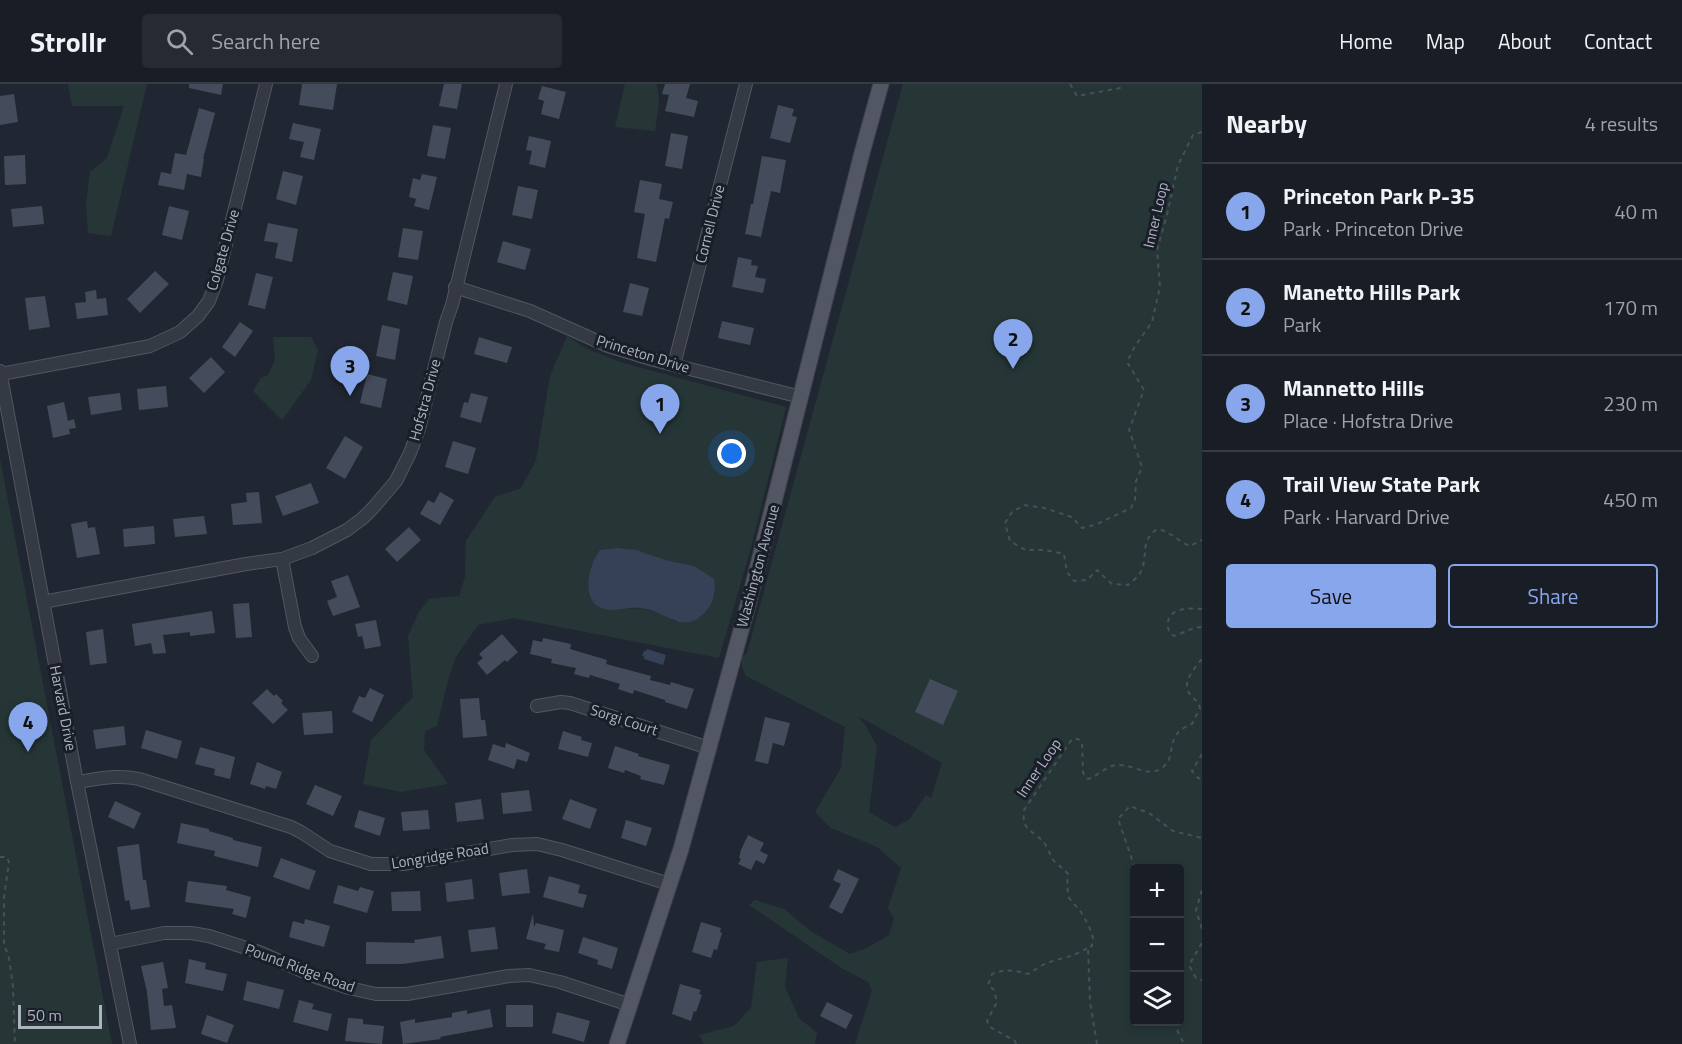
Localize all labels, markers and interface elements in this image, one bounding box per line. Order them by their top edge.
search box [142,14,562,68]
text: Strollr [30,20,106,63]
text: Search here [211,24,320,58]
icon: search [163,25,196,58]
text: Home [1339,25,1393,57]
text: Map [1426,25,1465,57]
text: About [1498,25,1551,57]
text: Contact [1584,25,1652,57]
text: Nearby [1226,104,1307,143]
text: 4 results [1585,108,1658,139]
text: Princeton Park P-35 [1283,179,1475,213]
street label: Inner Loop [1137,180,1174,250]
street label: Cornell Drive [689,182,730,265]
text: 1 [1240,196,1251,227]
text: 40 m [1614,196,1658,227]
street label: Colgate Drive [200,207,245,293]
text: Park · Princeton Drive [1283,213,1463,244]
text: Manetto Hills Park [1283,275,1460,309]
text: 2 [1240,292,1251,323]
text: 170 m [1603,292,1658,323]
text: Park [1283,309,1321,340]
pin: 2 [994,320,1032,369]
street label: Princeton Drive [594,328,693,379]
pin: 3 [330,346,370,396]
street label: Hofstra Drive [403,356,446,443]
text: Mannetto Hills [1283,371,1424,405]
pin: 1 [640,384,680,434]
text: 3 [1240,388,1251,419]
text: 230 m [1603,388,1658,419]
text: Place · Hofstra Drive [1283,405,1453,436]
your location [717,439,746,468]
text: Trail View State Park [1283,467,1480,501]
text: 4 [1240,484,1251,515]
text: 450 m [1603,484,1658,515]
text: Park · Harvard Drive [1283,501,1450,532]
street label: Washington Avenue [730,502,785,630]
button: Save [1226,564,1436,628]
button: Share [1448,564,1658,628]
street label: Harvard Drive [44,663,83,753]
street label: Sorgi Court [587,698,662,741]
pin: 4 [9,702,48,752]
street label: Inner Loop [1010,734,1067,802]
street label: Longridge Road [390,836,490,875]
map controls [1130,864,1184,1026]
button: + [1130,864,1184,918]
button: − [1130,918,1184,972]
street label: Pound Ridge Road [242,937,358,998]
button: layers [1130,972,1184,1026]
scale bar [18,1002,102,1030]
text: 50 m [27,1003,62,1027]

